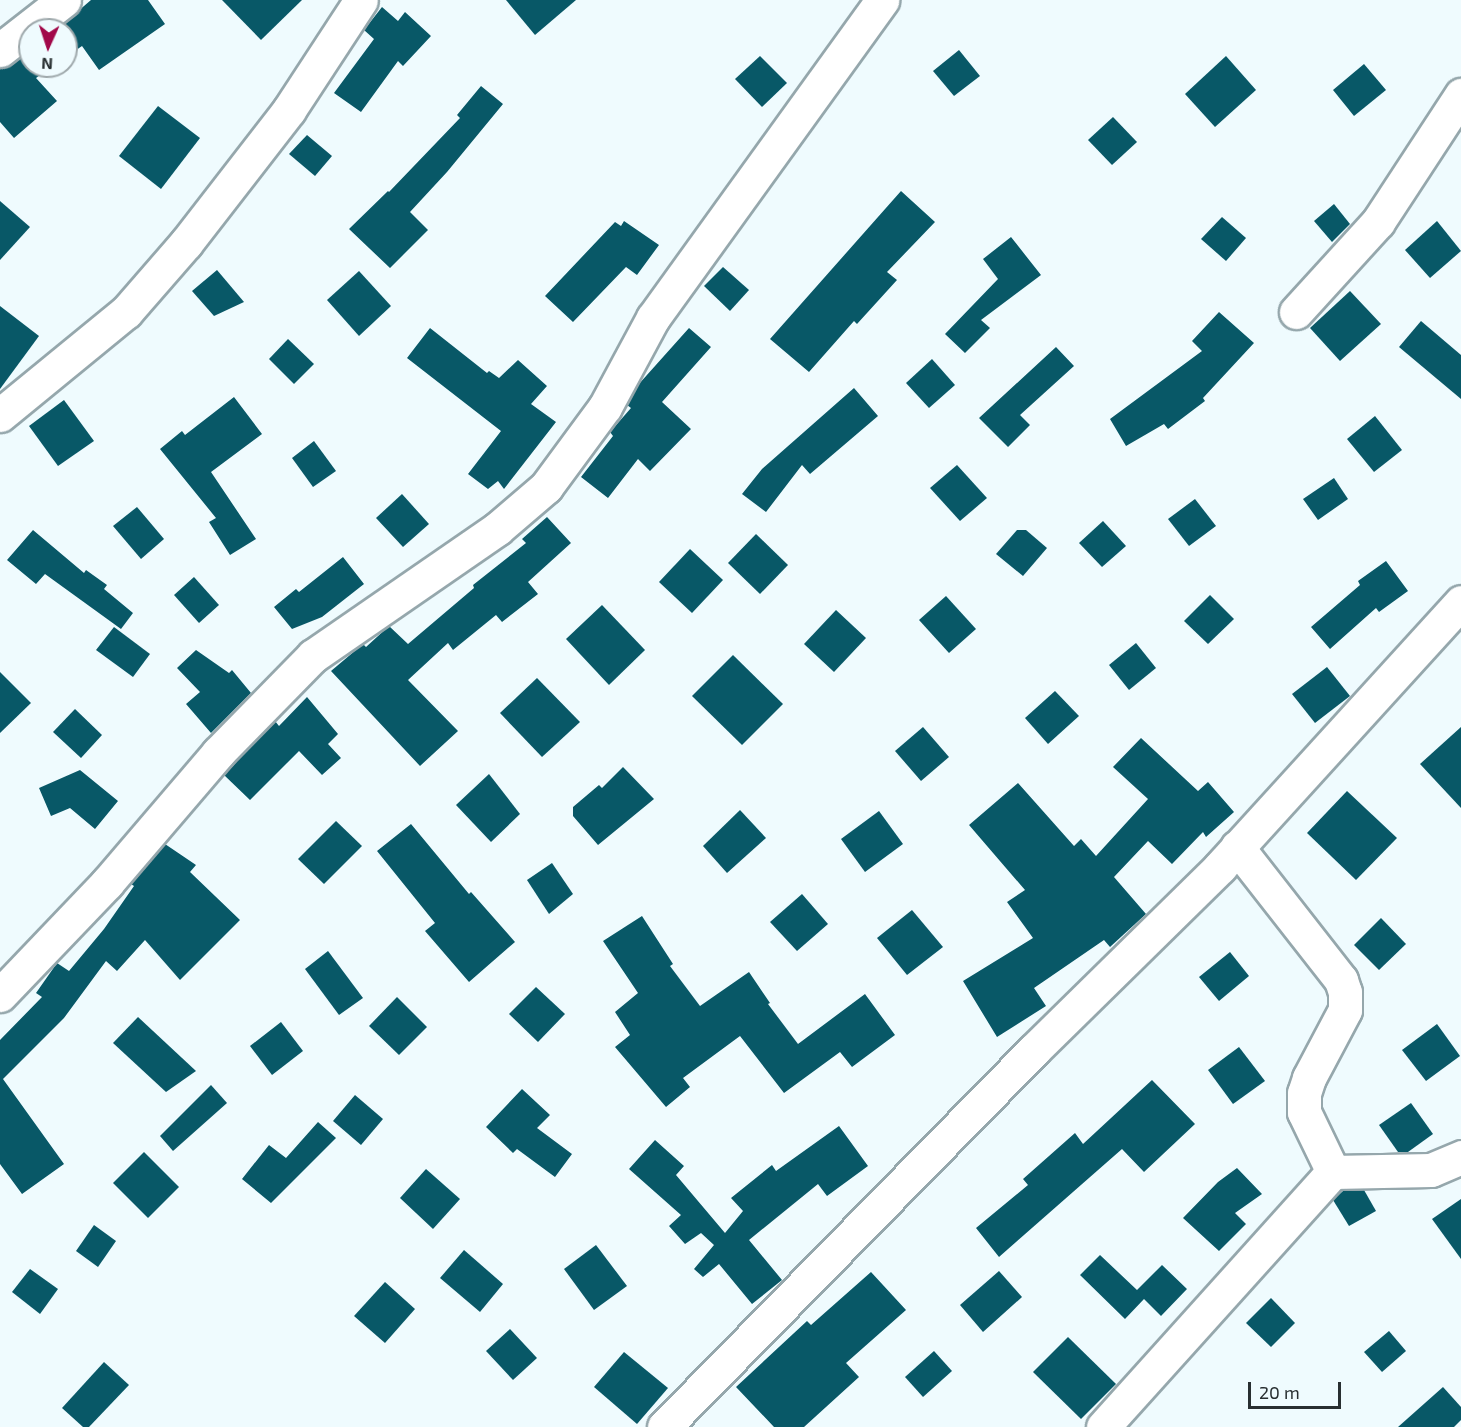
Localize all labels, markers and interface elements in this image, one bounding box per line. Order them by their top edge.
north arrow [18,18,78,78]
text: N [41,55,53,74]
scale bar [1251,1370,1344,1408]
text: 20 m [1259,1381,1300,1403]

